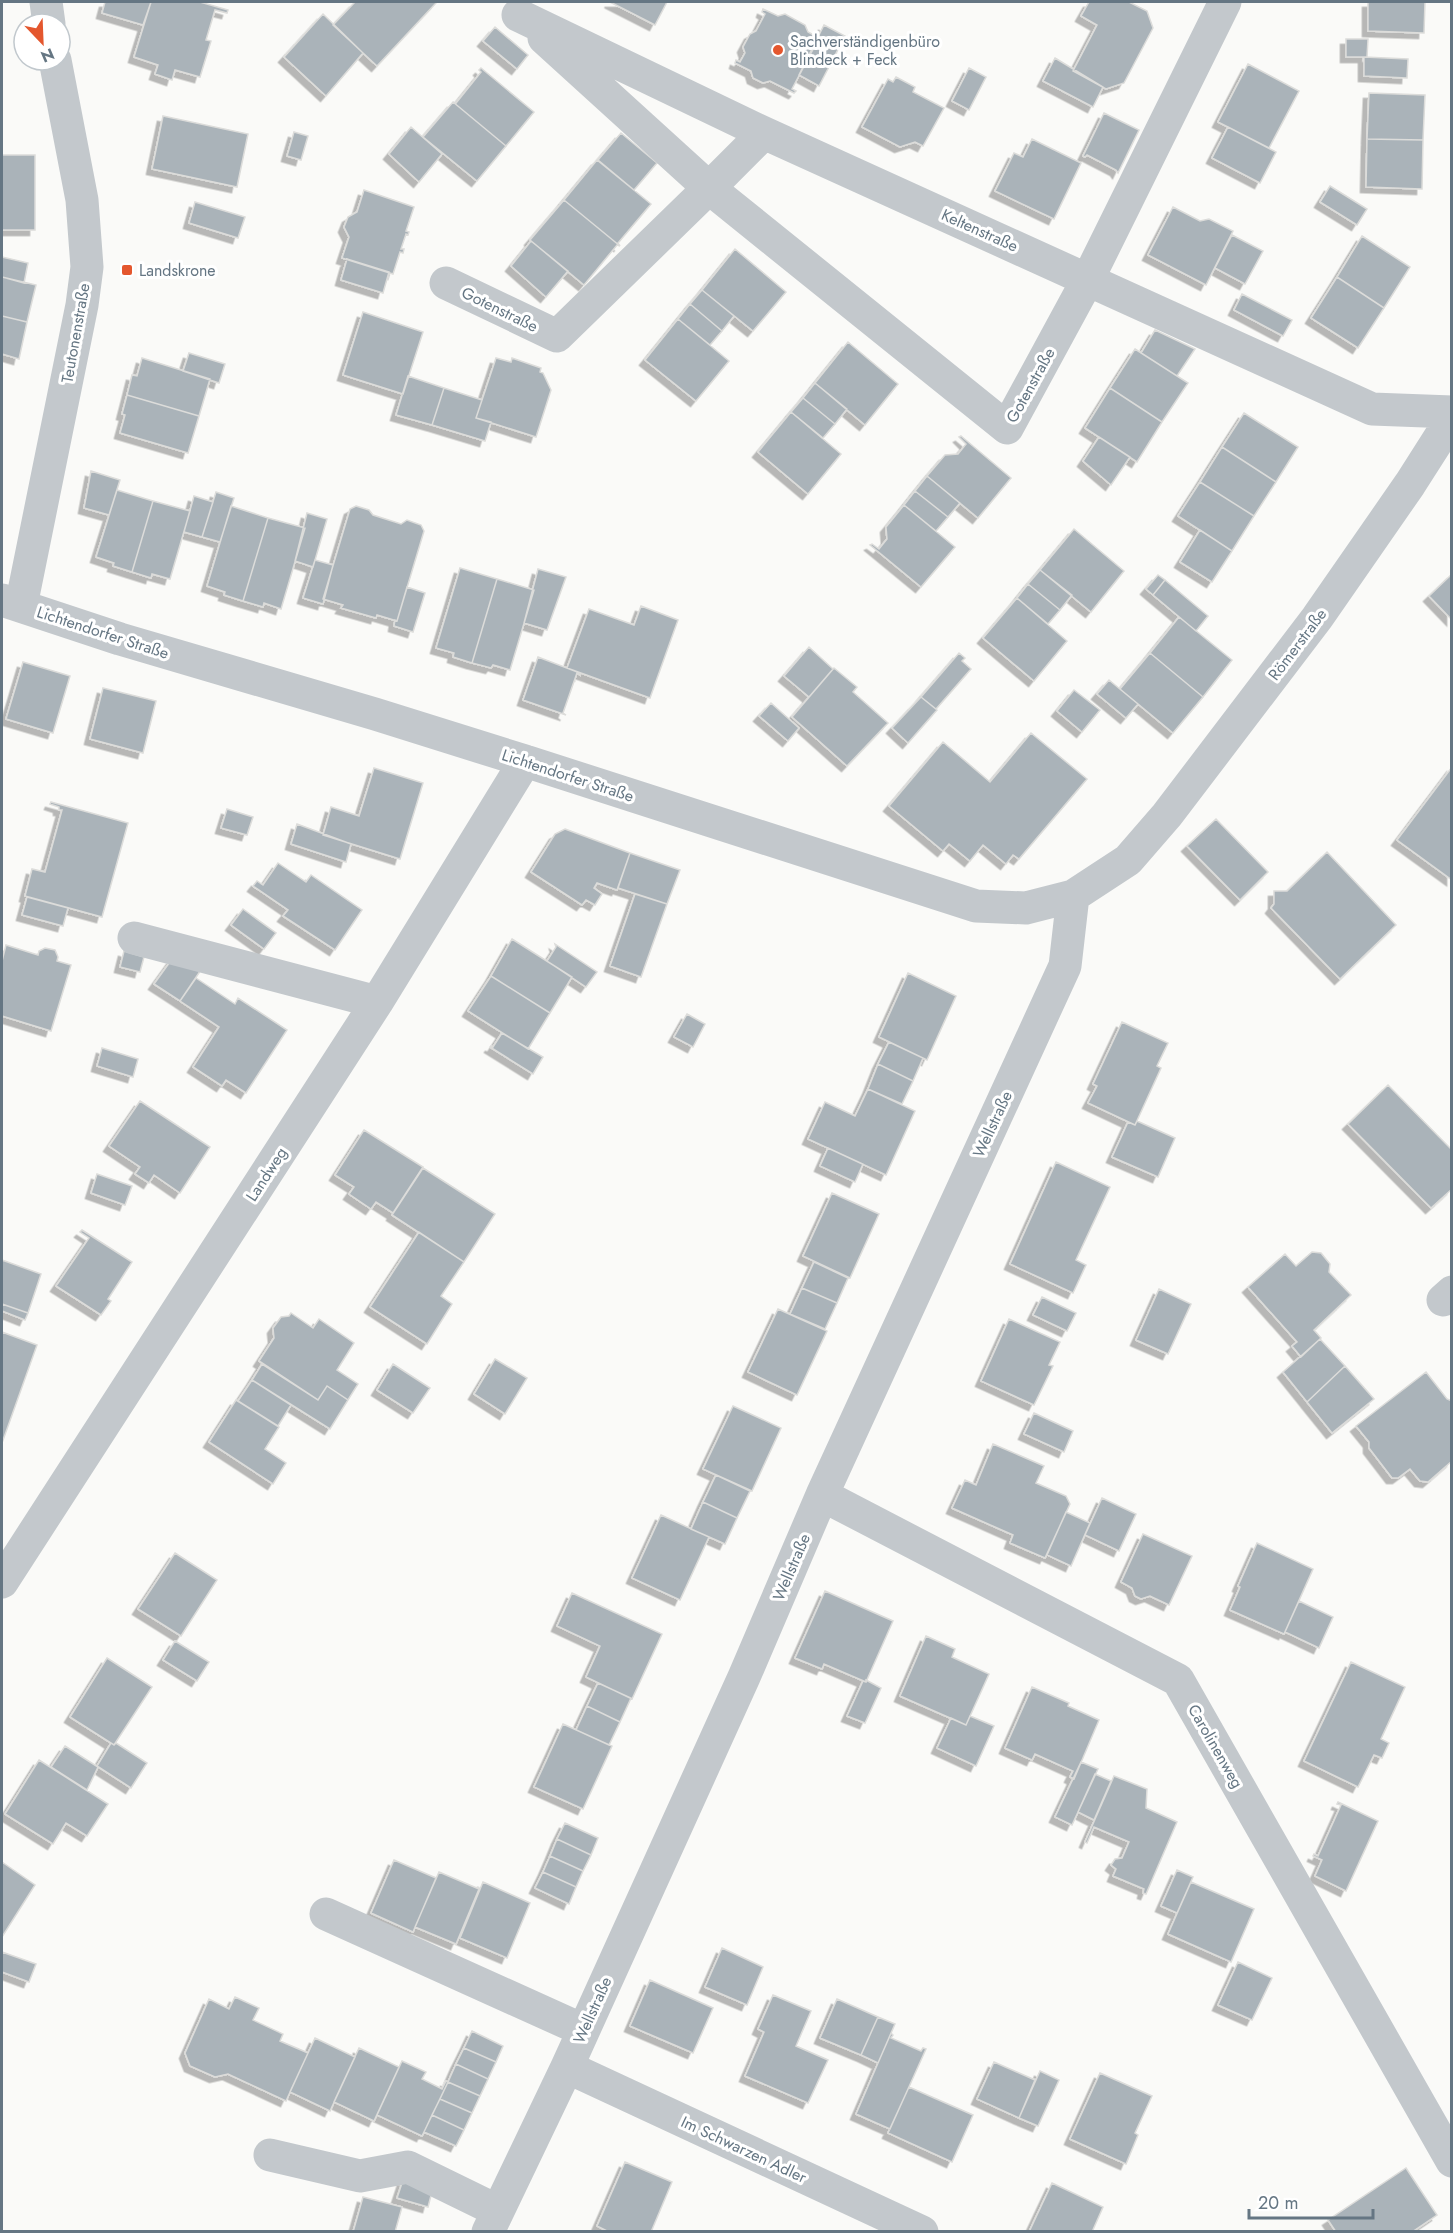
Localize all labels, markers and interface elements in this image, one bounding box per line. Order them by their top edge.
north arrow [12,12,72,72]
place label: Sachverständigenbüro Blindeck + Feck [790,30,940,71]
text: N [37,42,58,68]
marker: Sachverständigenbüro Blindeck + Feck [771,43,785,57]
street label: Keltenstraße [938,203,1022,258]
place label: Landskrone [139,259,216,282]
marker: Landskrone [120,263,134,277]
street label: Teutonenstraße [55,281,96,385]
street label: Gotenstraße [458,281,542,338]
street label: Gotenstraße [1000,344,1060,427]
street label: Lichtendorfer Straße [34,600,172,665]
street label: Römerstraße [1263,604,1332,685]
street label: Lichtendorfer Straße [499,743,637,808]
street label: Wellstraße [967,1087,1018,1161]
street label: Landweg [240,1143,293,1206]
street label: Wellstraße [767,1530,816,1604]
street label: Carolinenweg [1182,1700,1249,1792]
street label: Wellstraße [568,1973,617,2047]
street label: Im Schwarzen Adler [677,2110,811,2189]
scale bar [1249,2182,1374,2220]
text: 20 m [1258,2190,1298,2216]

